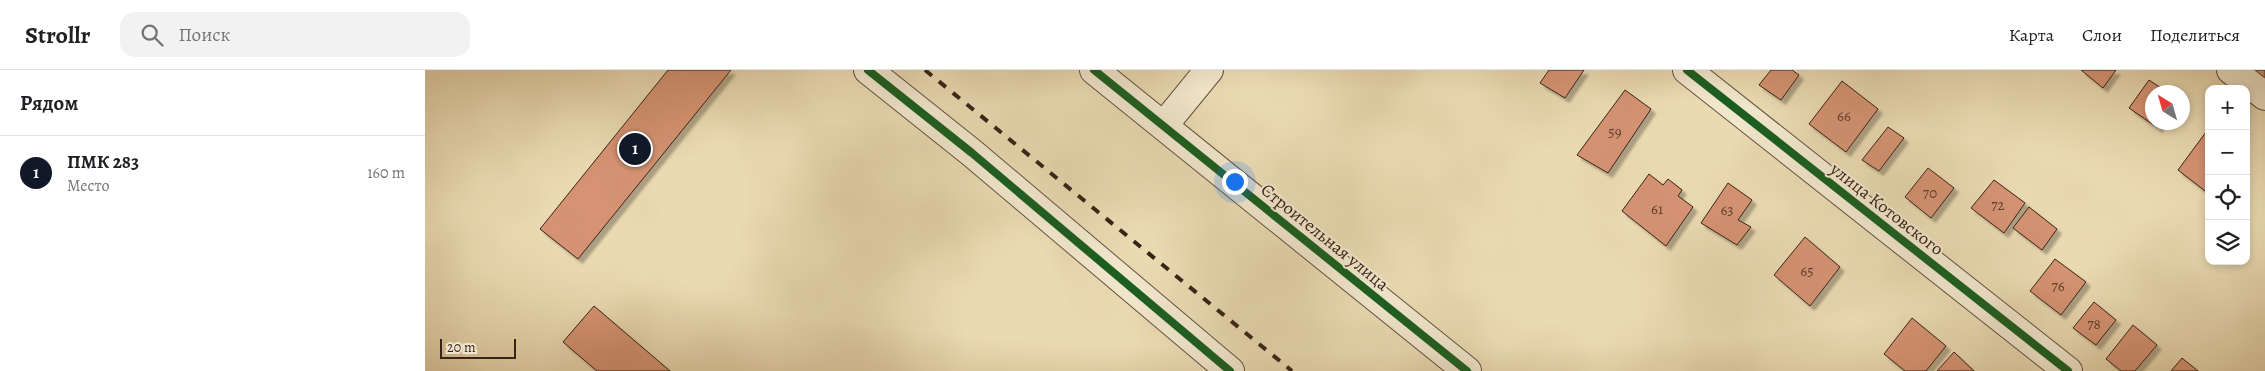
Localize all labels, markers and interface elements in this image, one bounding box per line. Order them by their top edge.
search box [120,12,470,57]
text: Strollr [25,19,90,51]
icon: search [138,21,166,49]
text: Поиск [178,22,230,48]
text: Карта [2009,23,2054,47]
text: Слои [2082,23,2122,47]
text: Поделиться [2150,23,2240,47]
north arrow [2145,85,2190,130]
map controls [2205,85,2250,265]
button: + [2205,85,2250,130]
text: Рядом [20,89,78,117]
house number: 66 [1837,106,1851,126]
house number: 59 [1608,122,1622,142]
pin: 1 [619,130,651,168]
button: − [2205,130,2250,175]
text: ПМК 283 [67,149,139,175]
street label: улица Котовского [1825,157,1949,261]
text: 1 [33,162,39,184]
text: 160 m [367,162,405,184]
your location [1222,169,1248,195]
text: Место [67,175,110,197]
button: locate [2205,175,2250,220]
street label: Строительная улица [1256,178,1395,297]
house number: 70 [1923,183,1937,203]
house number: 72 [1991,195,2005,215]
house number: 61 [1651,199,1663,219]
house number: 63 [1720,200,1734,220]
button: layers [2205,220,2250,265]
house number: 65 [1800,261,1814,281]
house number: 76 [2051,276,2065,296]
house number: 78 [2087,314,2101,334]
scale bar [440,336,516,359]
text: 20 m [447,338,476,357]

